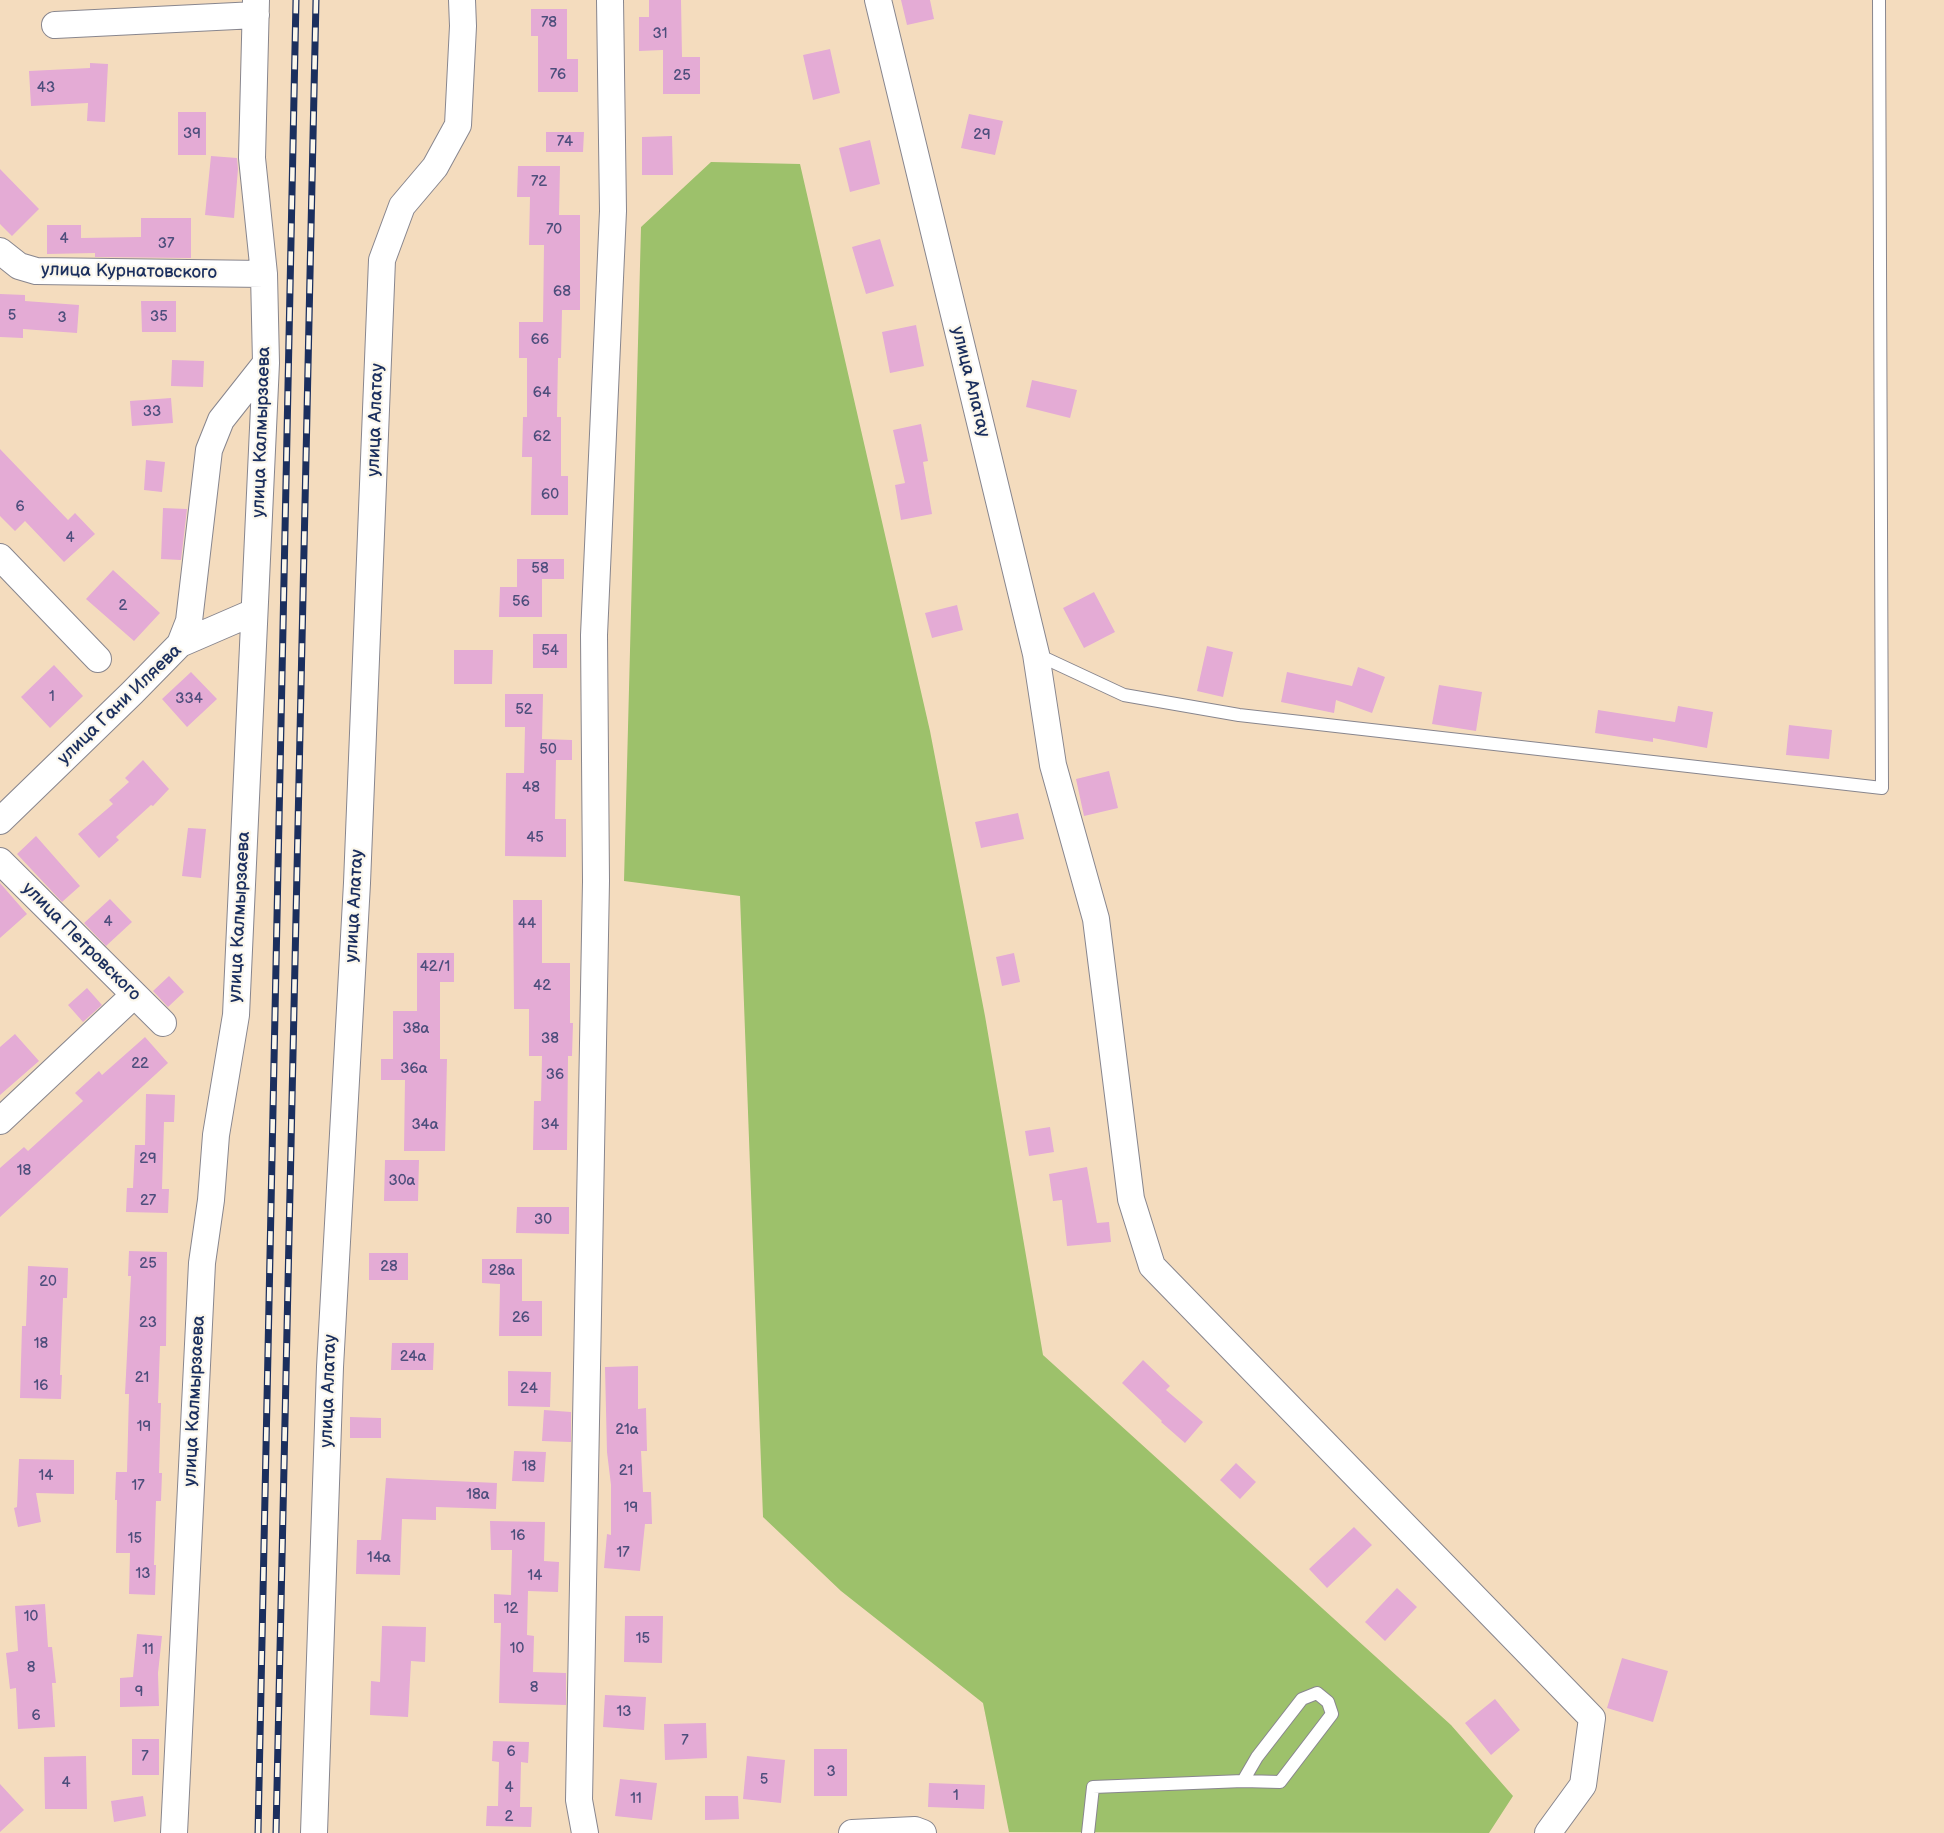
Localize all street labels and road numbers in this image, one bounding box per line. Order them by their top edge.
street label: улица Курнатовского [41,260,217,284]
street label: улица Алатау [946,324,994,440]
street label: улица Калмырзаева [248,346,276,518]
street label: улица Алатау [363,363,389,477]
street label: улица Гани Иляева [54,640,186,770]
street label: улица Калмырзаева [225,831,255,1003]
street label: улица Алатау [341,849,369,963]
street label: улица Петровского [17,878,145,1006]
street label: улица Калмырзаева [180,1315,210,1487]
street label: улица Алатау [316,1334,342,1448]

